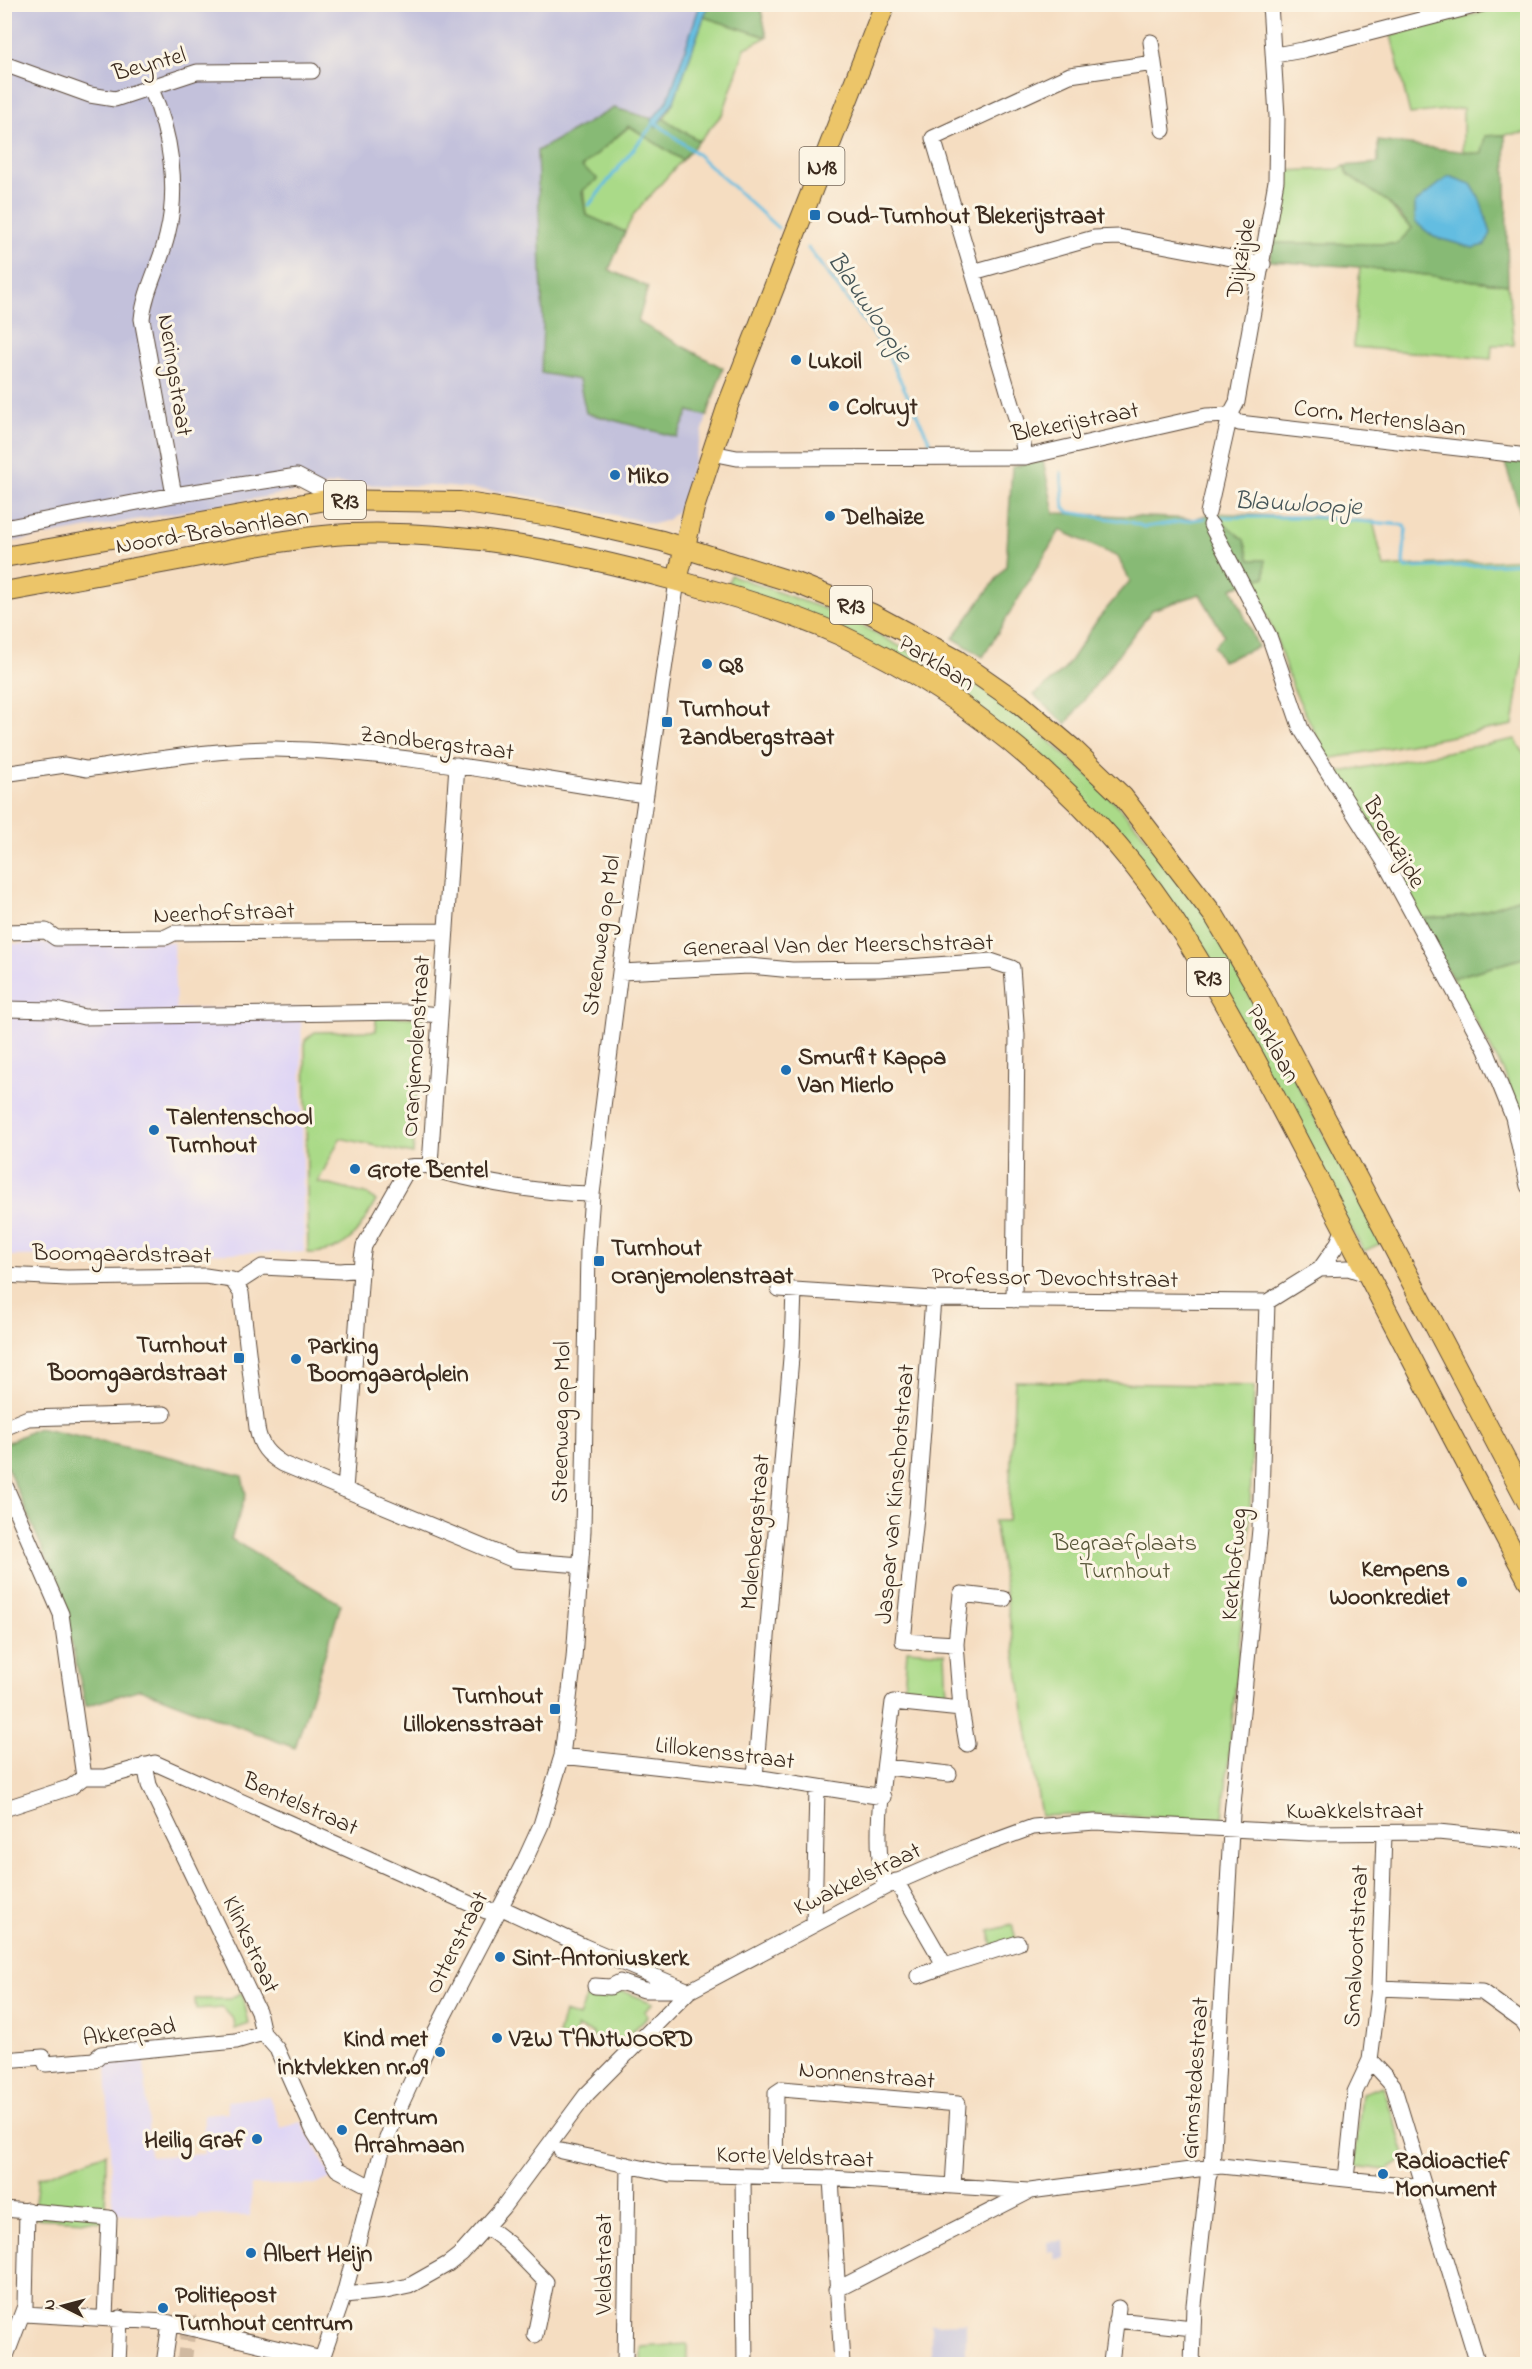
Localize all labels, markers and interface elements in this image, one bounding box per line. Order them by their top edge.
street label: Beyntel [108,39,191,93]
road number: N18 [800,147,844,185]
place label: Oud-Turnhout Blekerijstraat [827,200,1106,235]
marker: Oud-Turnhout Blekerijstraat [808,208,822,222]
street label: Dijkzijde [1218,215,1267,302]
water label: Blauwloopje [816,245,921,372]
street label: Neringstraat [147,312,200,439]
place label: Lukoil [808,345,862,380]
marker: Lukoil [789,353,803,367]
place label: Colruyt [846,391,918,427]
street label: Corn. Mertenslaan [1292,392,1468,447]
street label: Blekerijstraat [1008,394,1142,453]
marker: Colruyt [827,399,841,413]
place label: Miko [627,460,669,495]
marker: Miko [608,468,622,482]
road number: R13 [324,481,366,519]
water label: Blauwloopje [1233,483,1364,527]
street label: Noord-Brabantlaan [113,500,311,565]
place label: Delhaize [841,501,925,536]
marker: Delhaize [823,509,837,523]
road number: R13 [830,586,872,624]
street label: Parklaan [890,627,981,702]
place label: Q8 [719,649,743,684]
marker: Q8 [700,657,714,671]
place label: Turnhout Zandbergstraat [679,693,835,757]
marker: Turnhout Zandbergstraat [660,715,674,729]
street label: Zandbergstraat [358,718,516,771]
street label: Broekzijde [1352,790,1433,896]
street label: Steenweg op Mol [574,853,631,1018]
street label: Neerhofstraat [153,895,296,934]
street label: Generaal Van der Meerschstraat [682,926,994,967]
street label: Oranjemolenstraat [394,954,441,1138]
road number: R13 [1187,958,1229,996]
street label: Parklaan [1236,998,1308,1090]
place label: Smurfit Kappa Van Mierlo [797,1041,946,1104]
marker: Smurfit Kappa Van Mierlo [779,1063,793,1077]
place label: Talentenschool Turnhout [166,1101,313,1164]
marker: Talentenschool Turnhout [147,1123,161,1137]
place label: Grote Bentel [367,1154,488,1189]
marker: Grote Bentel [348,1162,362,1176]
place label: Turnhout Oranjemolenstraat [611,1232,794,1295]
street label: Boomgaardstraat [31,1236,212,1275]
marker: Turnhout Oranjemolenstraat [592,1254,606,1268]
street label: Professor Devochtstraat [931,1260,1179,1299]
place label: Turnhout Boomgaardstraat [47,1329,228,1393]
place label: Parking Boomgaardplein [307,1330,469,1394]
street label: Steenweg op Mol [544,1341,581,1503]
marker: Turnhout Boomgaardstraat [232,1351,246,1365]
marker: Parking Boomgaardplein [289,1352,303,1366]
street label: Jaspar van Kinschotstraat [868,1363,925,1626]
street label: Molenbergstraat [732,1453,781,1612]
street label: Kerkhofweg [1213,1507,1258,1622]
park label: Begraafplaats Turnhout [1052,1527,1197,1590]
place label: Kempens Woonkrediet [1329,1553,1451,1616]
marker: Kempens Woonkrediet [1455,1575,1469,1589]
place label: Turnhout Lillokensstraat [403,1680,544,1743]
marker: Turnhout Lillokensstraat [548,1702,562,1716]
street label: Lillokensstraat [653,1729,796,1780]
street label: Bentelstraat [236,1764,363,1846]
street label: Kwakkelstraat [1286,1795,1424,1830]
street label: Kwakkelstraat [788,1834,928,1926]
street label: Smalvoortstraat [1336,1864,1379,2028]
street label: Otterstraat [417,1885,499,2001]
street label: Klinkstraat [212,1891,288,2000]
place label: Sint-Antoniuskerk [512,1942,690,1977]
marker: Sint-Antoniuskerk [493,1950,507,1964]
street label: Grimstedestraat [1173,1996,1220,2160]
street label: Akkerpad [81,2010,179,2057]
place label: Kind met inktvlekken nr.09 [278,2023,429,2086]
place label: VZW T'ANtWOORD [508,2023,693,2058]
marker: VZW T'ANtWOORD [490,2031,504,2045]
marker: Kind met inktvlekken nr.09 [433,2045,447,2059]
street label: Nonnenstraat [797,2053,936,2100]
place label: Centrum Arrahmaan [354,2101,465,2164]
marker: Centrum Arrahmaan [335,2123,349,2137]
place label: Heilig Graf [144,2124,246,2160]
marker: Heilig Graf [250,2132,264,2146]
street label: Korte Veldstraat [716,2138,874,2179]
place label: Radioactief Monument [1395,2145,1510,2208]
marker: Radioactief Monument [1376,2167,1390,2181]
street label: Veldstraat [588,2213,623,2316]
place label: Albert Heijn [263,2238,373,2273]
marker: Albert Heijn [244,2246,258,2260]
north arrow [33,2276,93,2336]
place label: Politiepost Turnhout centrum [175,2279,353,2342]
text: N [38,2298,63,2311]
marker: Politiepost Turnhout centrum [156,2301,170,2315]

